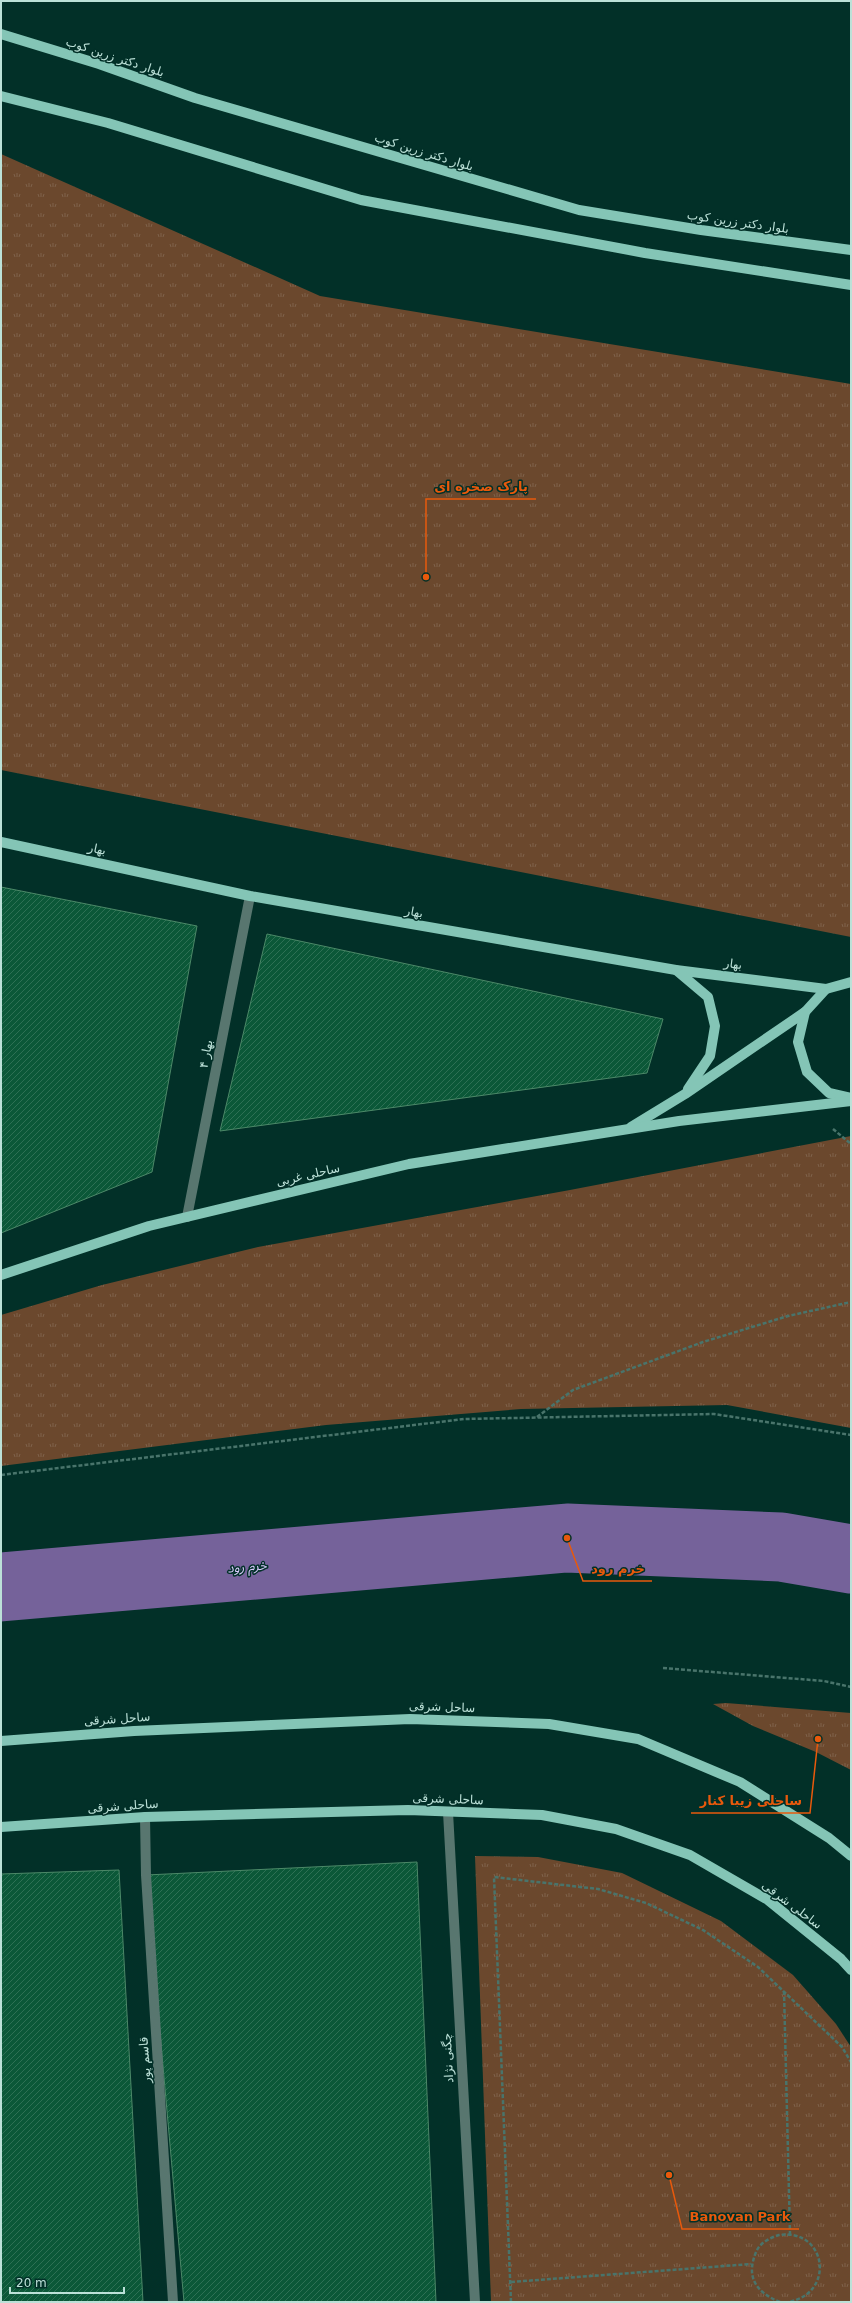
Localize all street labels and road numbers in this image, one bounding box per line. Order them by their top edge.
street label: بلوار دکتر زرین کوب [64,34,166,80]
street label: بلوار دکتر زرین کوب [373,130,475,175]
street label: بلوار دکتر زرین کوب [686,208,790,237]
street label: بهار [85,840,107,859]
street label: بهار [403,903,424,921]
street label: بهار [722,956,743,973]
street label: بهار ۴ [196,1039,217,1070]
street label: ساحلی غربی [275,1161,342,1190]
street label: ساحل شرقی [409,1699,475,1716]
street label: ساحل شرقی [83,1710,151,1729]
street label: ساحلی شرقی [412,1791,484,1808]
street label: ساحلی شرقی [87,1797,159,1816]
street label: ساحلی شرقی [759,1878,825,1933]
street label: چگنی نژاد [440,2033,457,2083]
street label: قاسم پور [136,2036,155,2085]

